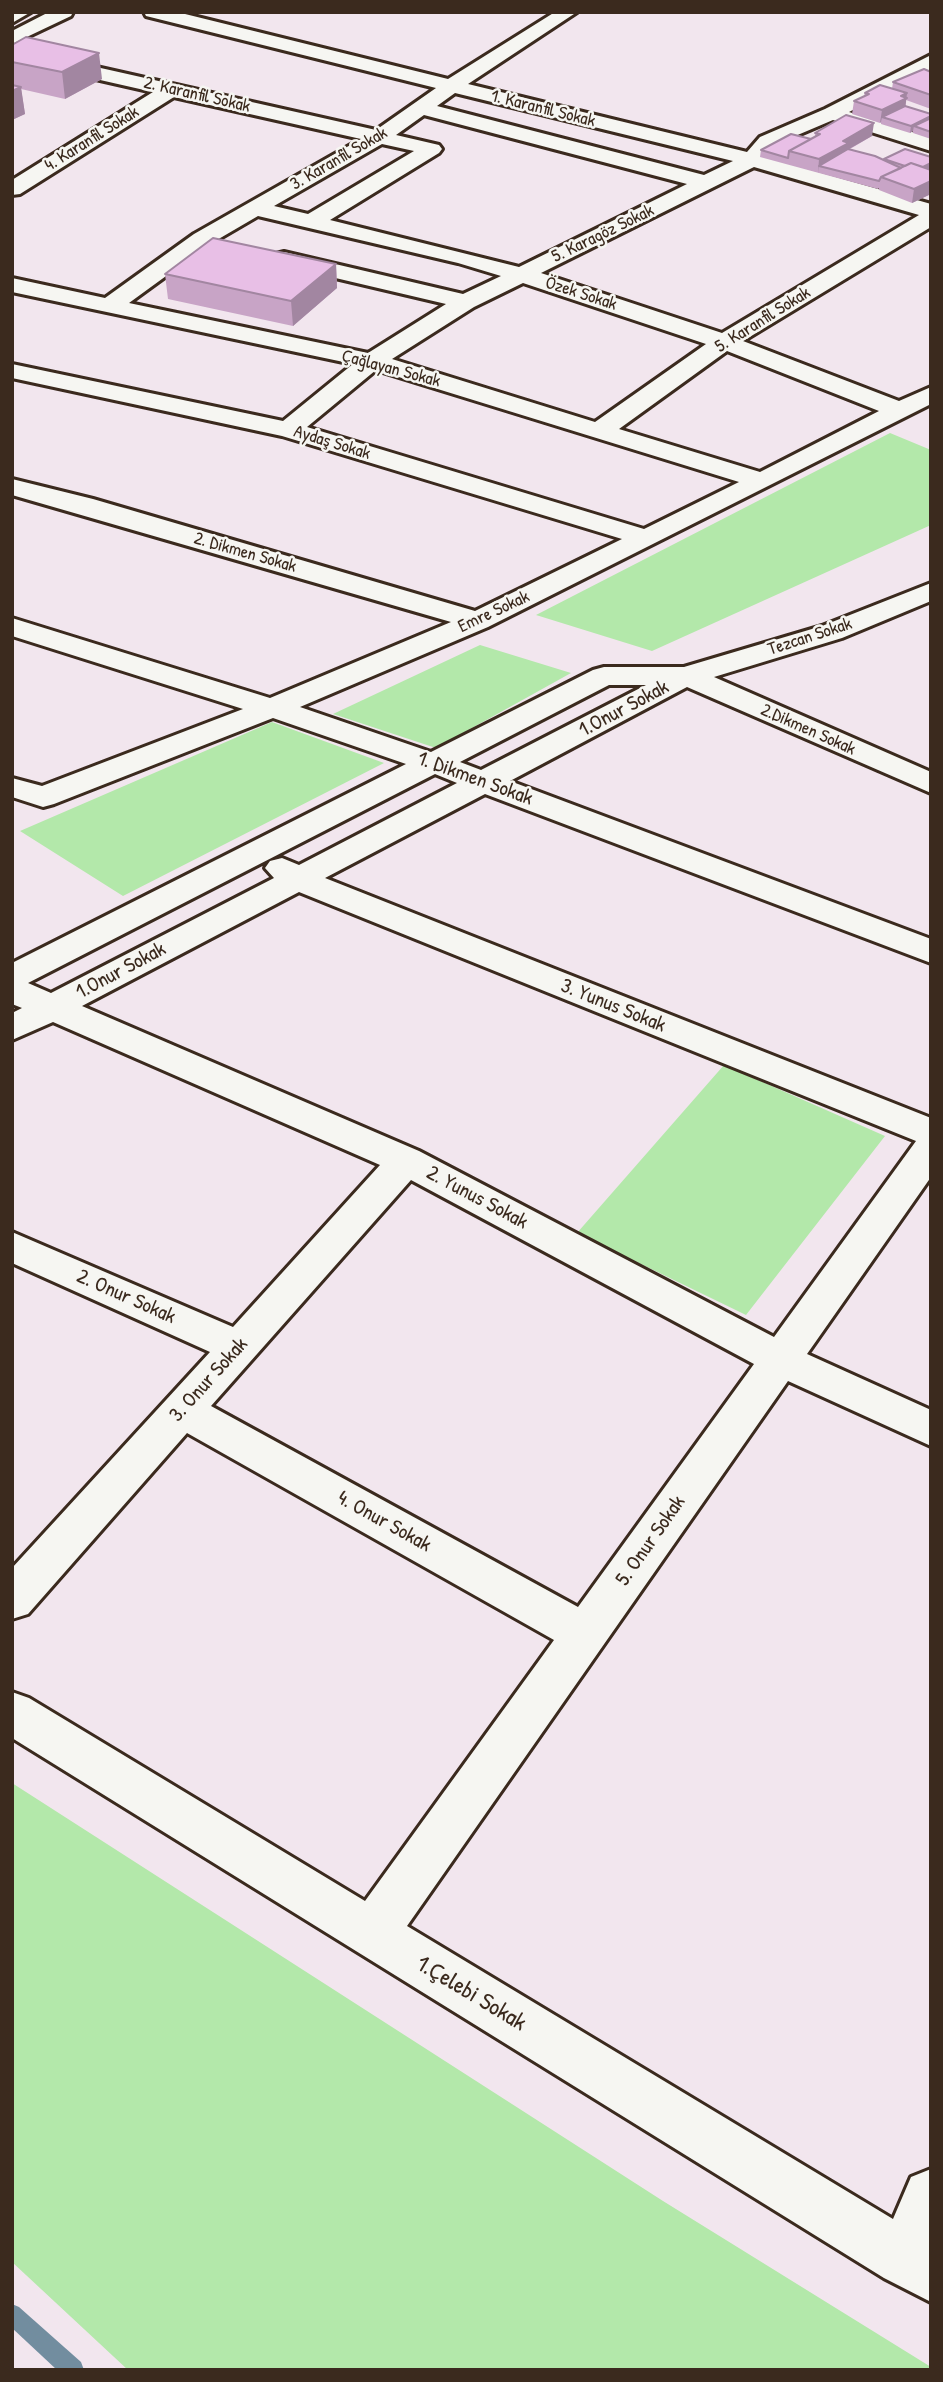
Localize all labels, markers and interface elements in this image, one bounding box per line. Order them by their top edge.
street label: 2. Karanfil Sokak [142,72,252,118]
street label: 1. Karanfil Sokak [489,86,597,132]
street label: 4. Karanfil Sokak [41,101,143,177]
street label: 3. Karanfil Sokak [287,123,391,195]
street label: 5. Karagöz Sokak [549,200,657,268]
street label: Özek Sokak [542,272,620,316]
street label: 5. Karanfil Sokak [712,282,814,358]
street label: Çağlayan Sokak [339,345,443,393]
street label: Aydaş Sokak [291,421,373,465]
street label: 2. Dikmen Sokak [191,528,299,578]
street label: Emre Sokak [455,586,533,638]
street label: Tezcan Sokak [765,613,855,661]
street label: 1.Onur Sokak [575,675,673,743]
street label: 2.Dikmen Sokak [757,699,859,761]
street label: 1. Dikmen Sokak [414,746,536,812]
street label: 1.Onur Sokak [72,937,170,1005]
street label: 3. Yunus Sokak [557,974,669,1038]
street label: 2. Yunus Sokak [422,1161,532,1235]
street label: 2. Onur Sokak [73,1264,179,1330]
street label: 3. Onur Sokak [165,1333,253,1427]
street label: 4. Onur Sokak [333,1486,435,1558]
street label: 5. Onur Sokak [611,1491,691,1591]
street label: 1.Çelebi Sokak [411,1950,531,2038]

